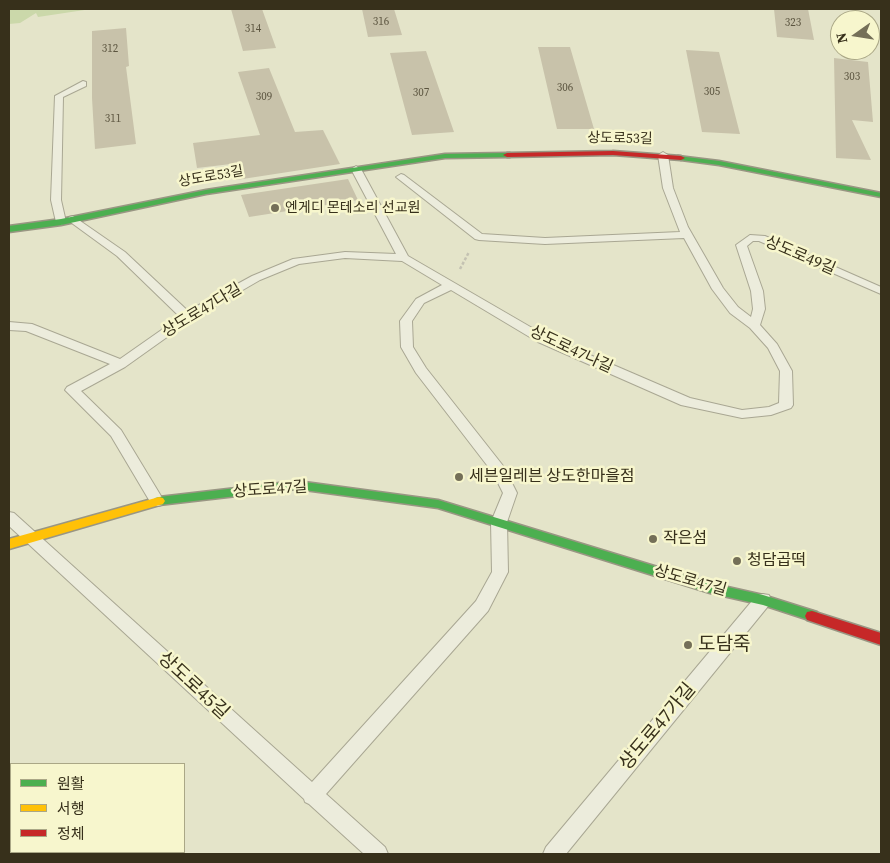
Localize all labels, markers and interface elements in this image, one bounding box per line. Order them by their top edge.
north arrow [830,10,880,60]
house number: 316 [373,15,389,29]
house number: 323 [785,16,801,30]
house number: 314 [245,22,261,36]
text: N [830,31,852,45]
house number: 312 [102,42,118,56]
house number: 303 [844,70,860,84]
house number: 306 [557,81,573,95]
house number: 305 [704,85,720,99]
house number: 307 [413,86,429,100]
house number: 309 [256,90,272,104]
house number: 311 [105,112,121,126]
street label: 상도로53길 [587,130,653,148]
street label: 상도로53길 [177,163,245,191]
place label: 엔게디 몬테소리 선교원 [285,200,420,216]
marker: 엔게디 몬테소리 선교원 [269,202,281,214]
street label: 상도로49길 [762,233,838,279]
street label: 상도로47다길 [159,280,245,342]
street label: 상도로47나길 [526,322,616,378]
place label: 세븐일레븐 상도한마을점 [469,467,635,487]
marker: 세븐일레븐 상도한마을점 [453,471,465,483]
street label: 상도로47길 [232,478,308,502]
place label: 작은섬 [663,529,707,549]
marker: 작은섬 [647,533,659,545]
place label: 청담곱떡 [747,551,806,571]
marker: 청담곱떡 [731,555,743,567]
street label: 상도로47길 [651,561,729,601]
place label: 도담죽 [698,634,750,656]
marker: 도담죽 [682,639,694,651]
street label: 상도로45길 [153,647,233,725]
street label: 상도로47가길 [615,679,701,775]
legend [10,763,185,853]
text: 원활 [57,773,85,794]
text: 서행 [57,798,85,819]
text: 정체 [57,823,85,844]

